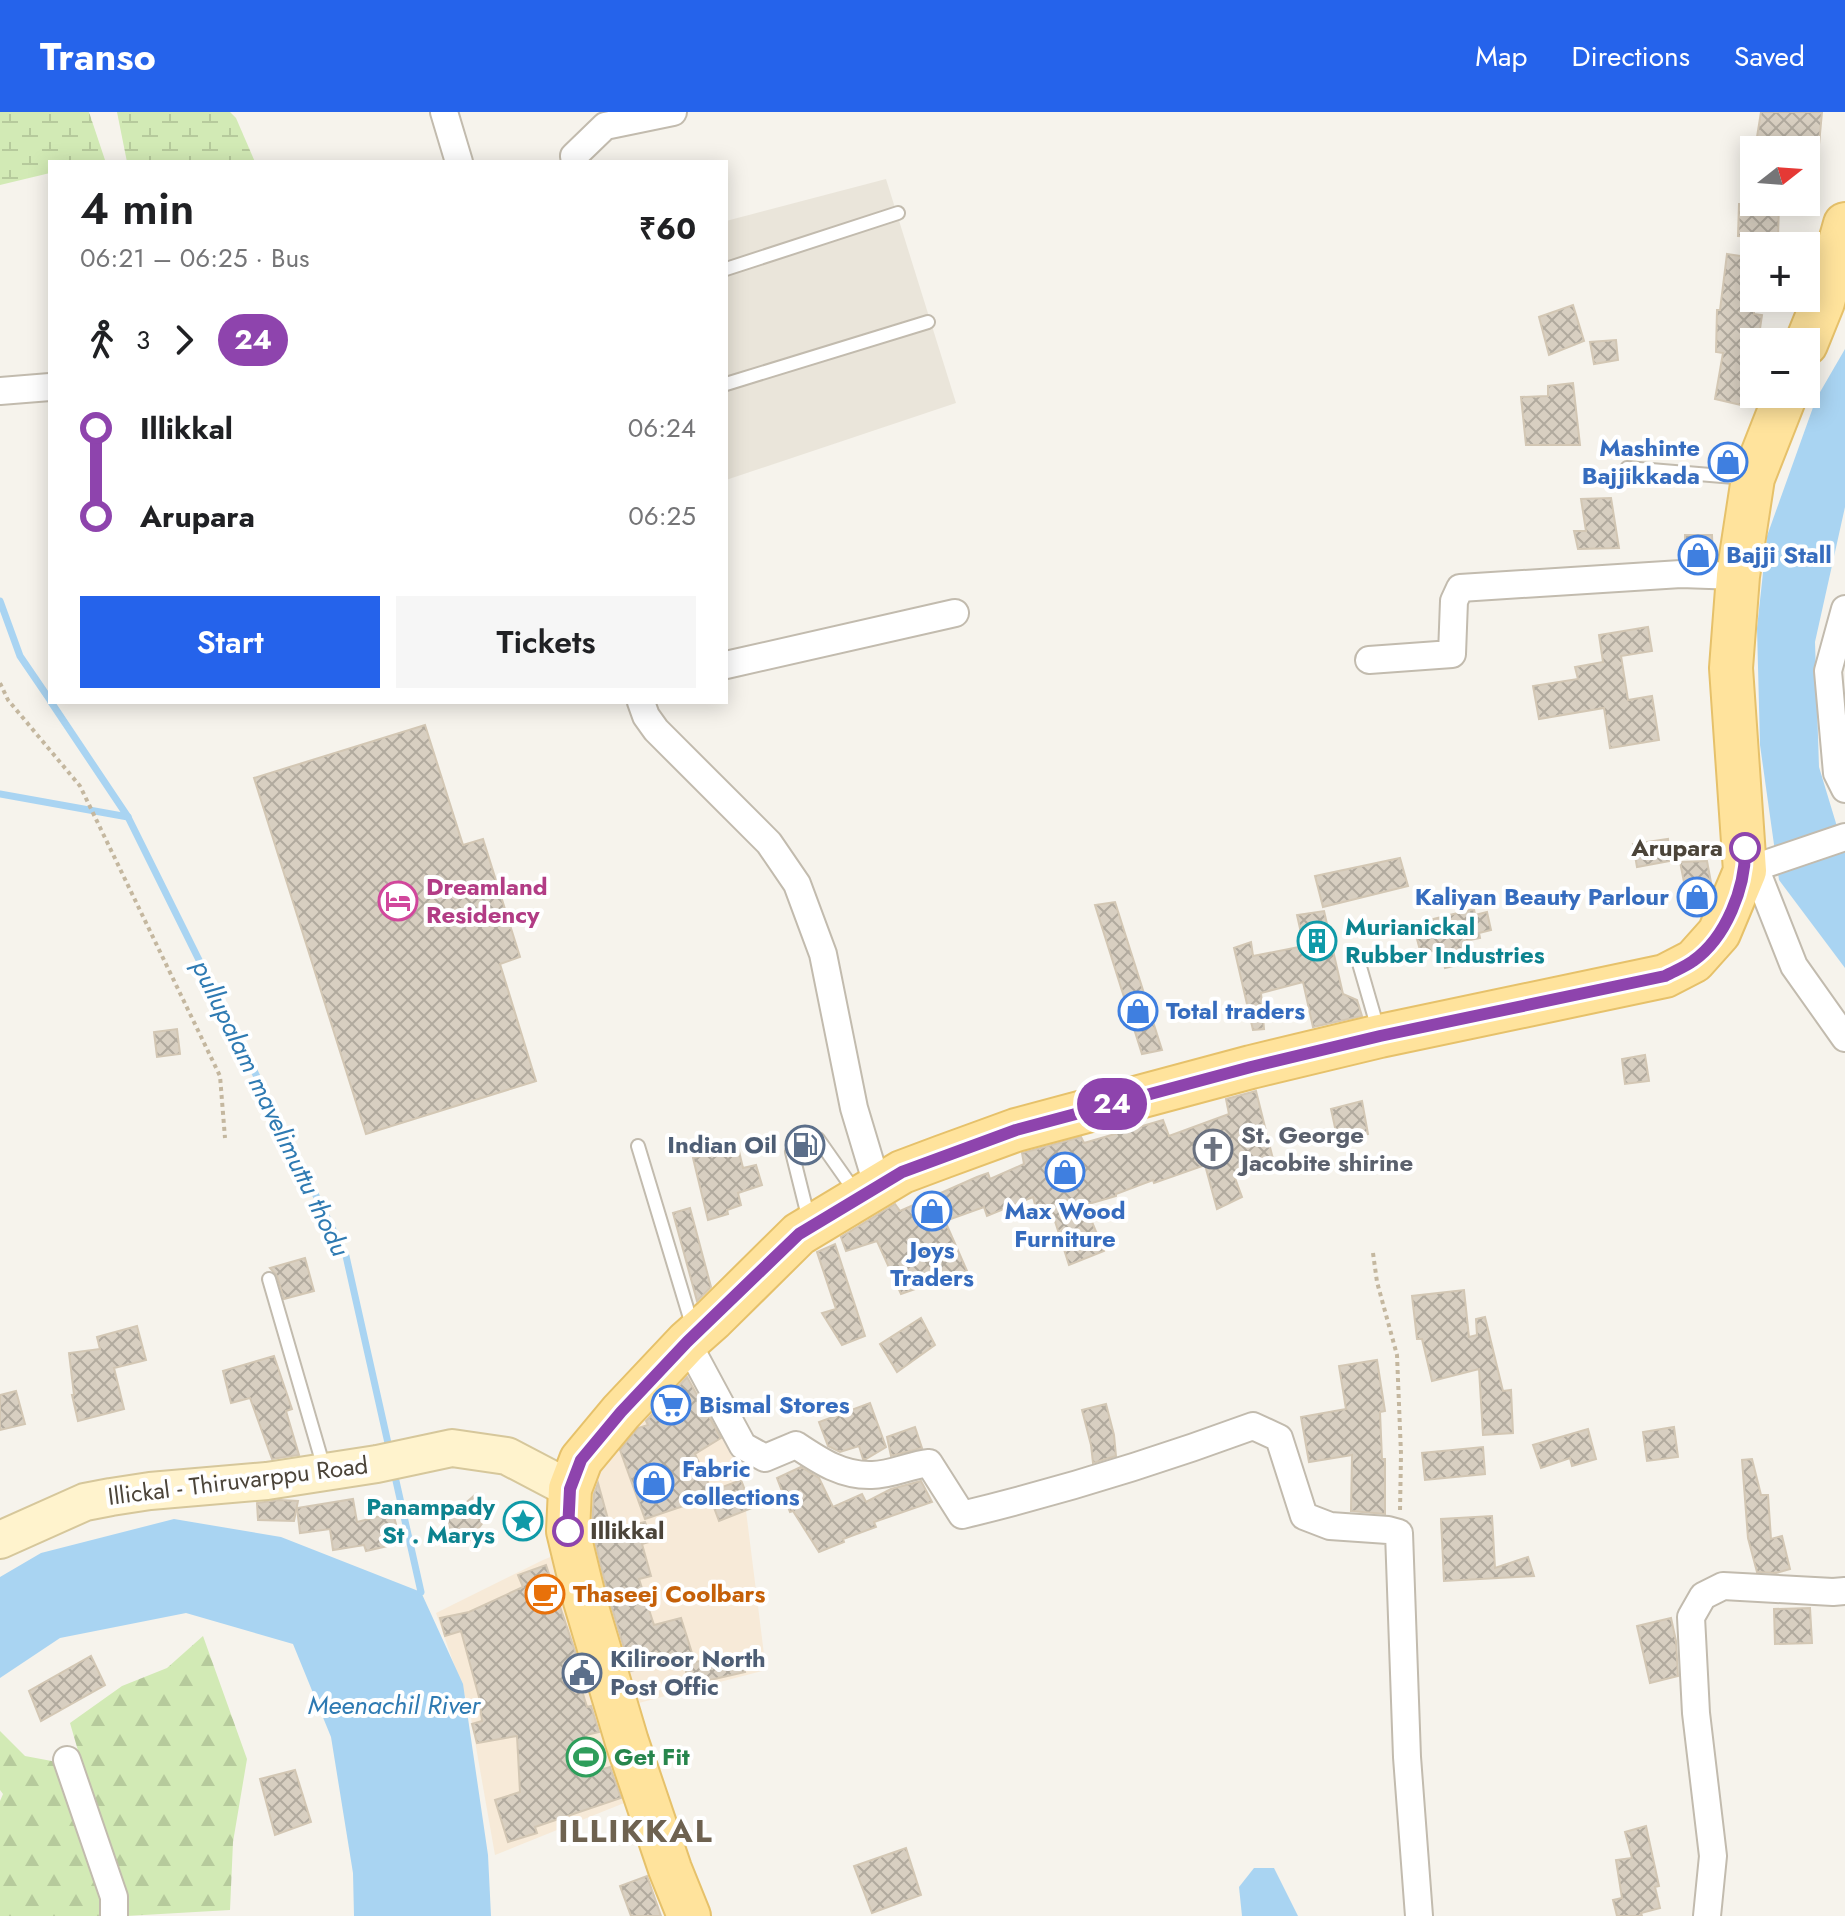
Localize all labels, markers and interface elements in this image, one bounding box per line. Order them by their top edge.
text: Transo [40,29,156,84]
text: Map [1475,36,1527,77]
text: Directions [1571,36,1690,77]
text: Saved [1734,36,1805,77]
north arrow [1740,136,1820,216]
map controls [1740,136,1820,408]
text: 4 min [80,177,194,241]
text: ₹60 [639,207,696,250]
button: + [1740,232,1820,312]
text: 06:21 – 06:25 · Bus [80,239,310,277]
icon: walk [80,318,124,362]
icon: forward [162,318,206,362]
text: 24 [234,319,272,360]
text: 3 [136,321,150,359]
button: − [1740,328,1820,408]
text: Illikkal [140,407,233,450]
text: 06:24 [628,409,696,447]
place label: Mashinte Bajjikkada [1582,430,1700,493]
shop icon: Mashinte Bajjikkada [1707,441,1749,483]
text: Arupara [140,495,255,538]
text: 06:25 [628,497,696,535]
shop icon: Bajji Stall [1677,534,1719,576]
place label: Bajji Stall [1726,537,1832,572]
button: Start [80,596,380,688]
button: Tickets [396,596,696,688]
place label: Arupara [1630,830,1723,865]
marker: Arupara [1730,833,1760,863]
place label: Dreamland Residency [426,869,548,932]
shop icon: Kaliyan Beauty Parlour [1676,876,1718,918]
place label: Kaliyan Beauty Parlour [1415,879,1669,914]
hotel icon: Dreamland Residency [377,880,419,922]
place label: Murianickal Rubber Industries [1345,909,1545,972]
building icon: Murianickal Rubber Industries [1296,920,1338,962]
water label: pullupalam mavelimuttu thodu [183,953,359,1263]
shop icon: Total traders [1117,990,1159,1032]
place label: Total traders [1166,993,1305,1028]
line badge: 24 [1076,1078,1148,1130]
text: 24 [1093,1083,1131,1124]
place label: St. George Jacobite shirine [1237,1117,1413,1180]
fuel station icon: Indian Oil [784,1124,826,1166]
place label: Indian Oil [667,1127,777,1162]
church icon: St. George Jacobite shirine [1192,1128,1234,1170]
shop icon: Max Wood Furniture [1044,1151,1086,1193]
shop icon: Joys Traders [911,1190,953,1232]
place label: Max Wood Furniture [1004,1193,1126,1256]
place label: Joys Traders [890,1232,974,1295]
supermarket icon: Bismal Stores [650,1384,692,1426]
place label: Bismal Stores [699,1387,850,1422]
street label: Illickal - Thiruvarppu Road [106,1447,370,1514]
place label: Fabric collections [682,1451,800,1514]
shop icon: Fabric collections [633,1462,675,1504]
place label: Panampady St . Marys [366,1489,495,1552]
place icon: Panampady St . Marys [502,1500,544,1542]
place label: Illikkal [590,1513,664,1548]
marker: Illikkal [553,1516,583,1546]
cafe icon: Thaseej Coolbars [524,1573,566,1615]
place label: Thaseej Coolbars [573,1576,765,1611]
place label: Kiliroor North Post Offic [610,1641,766,1704]
public building icon: Kiliroor North Post Offic [561,1652,603,1694]
water label: Meenachil River [308,1686,482,1724]
sports icon: Get Fit [565,1736,607,1778]
place label: Get Fit [614,1739,690,1774]
district label: ILLIKKAL [558,1808,714,1854]

